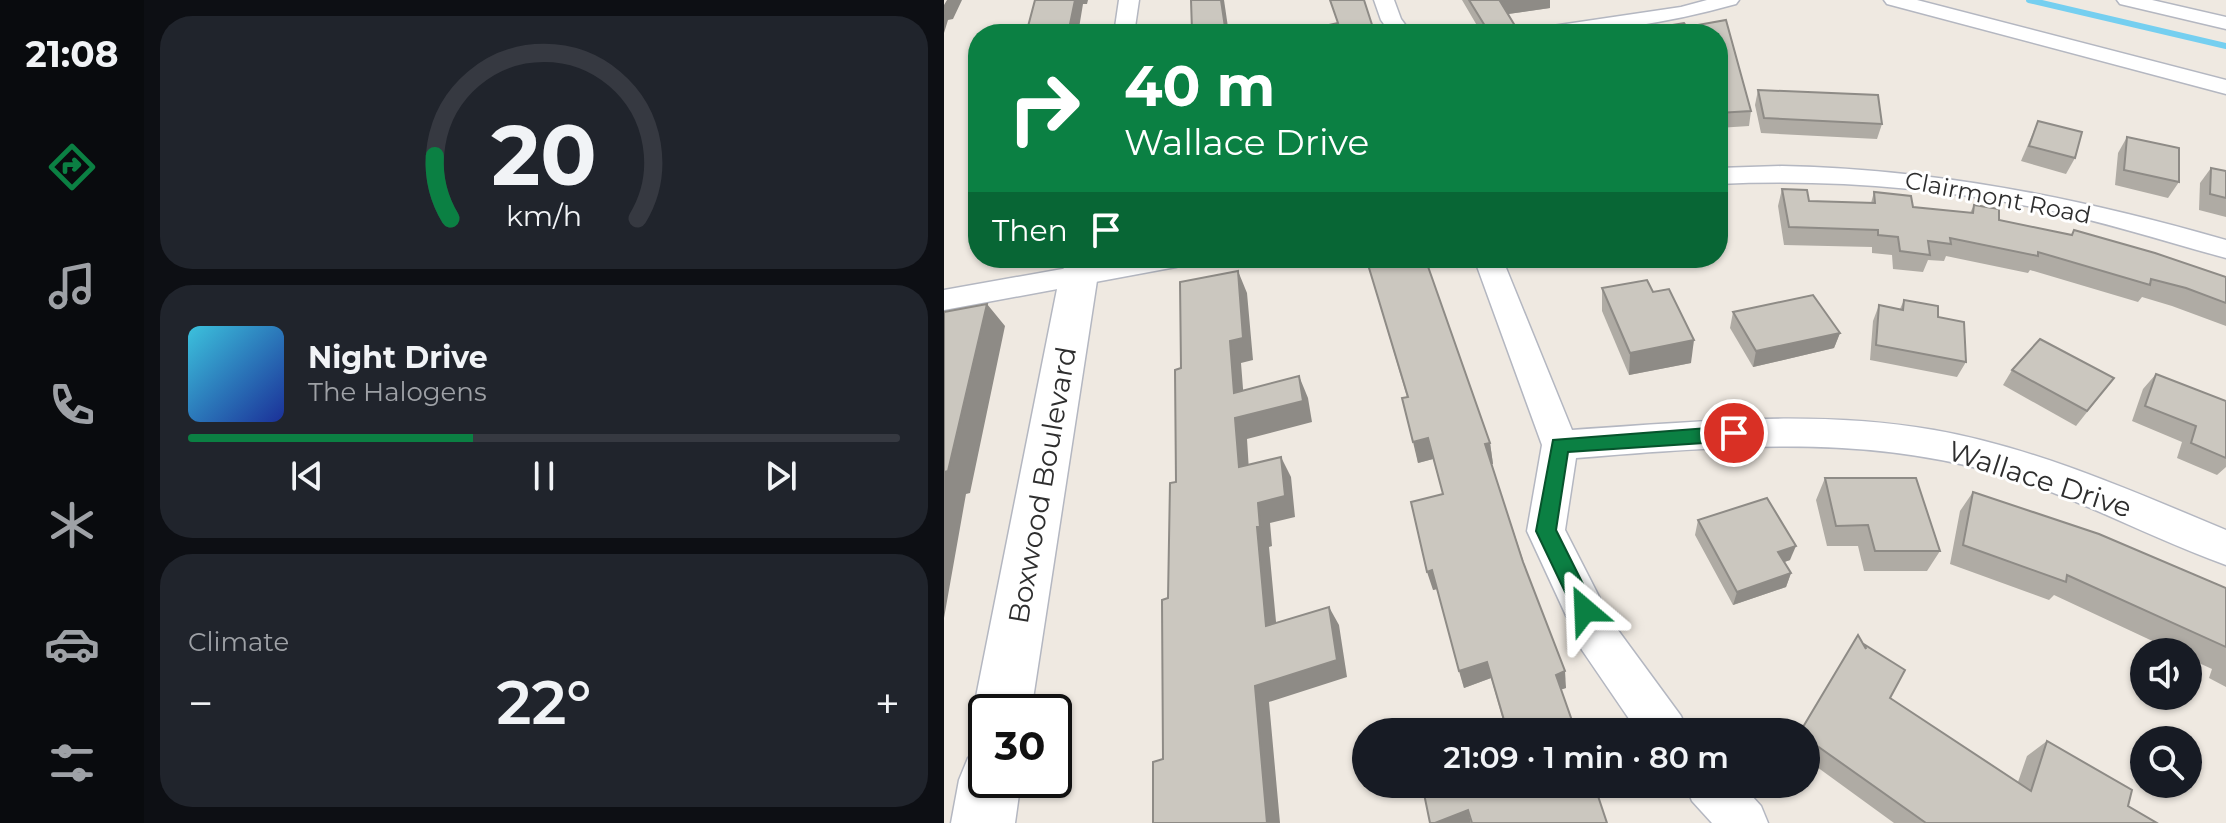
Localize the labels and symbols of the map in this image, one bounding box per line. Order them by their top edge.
street label: Clairmont Road [1903,165,2094,230]
street label: Boxwood Boulevard [1001,344,1083,626]
pin [1700,399,1768,467]
street label: Wallace Drive [1944,433,2136,525]
position arrow [1543,568,1627,652]
speed limit sign: 30 [968,694,1072,798]

